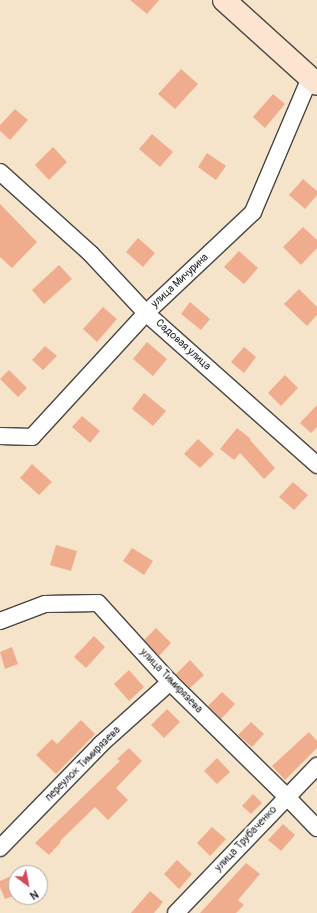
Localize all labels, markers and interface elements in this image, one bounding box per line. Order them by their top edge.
street label: улица Мичурина [149,251,211,311]
street label: Садовая улица [153,317,213,373]
street label: улица Тимирязева [137,646,205,716]
street label: переулок Тимирязева [43,724,123,804]
street label: улица Трубаченко [212,803,280,875]
north arrow [8,865,48,905]
text: N [27,887,41,902]

